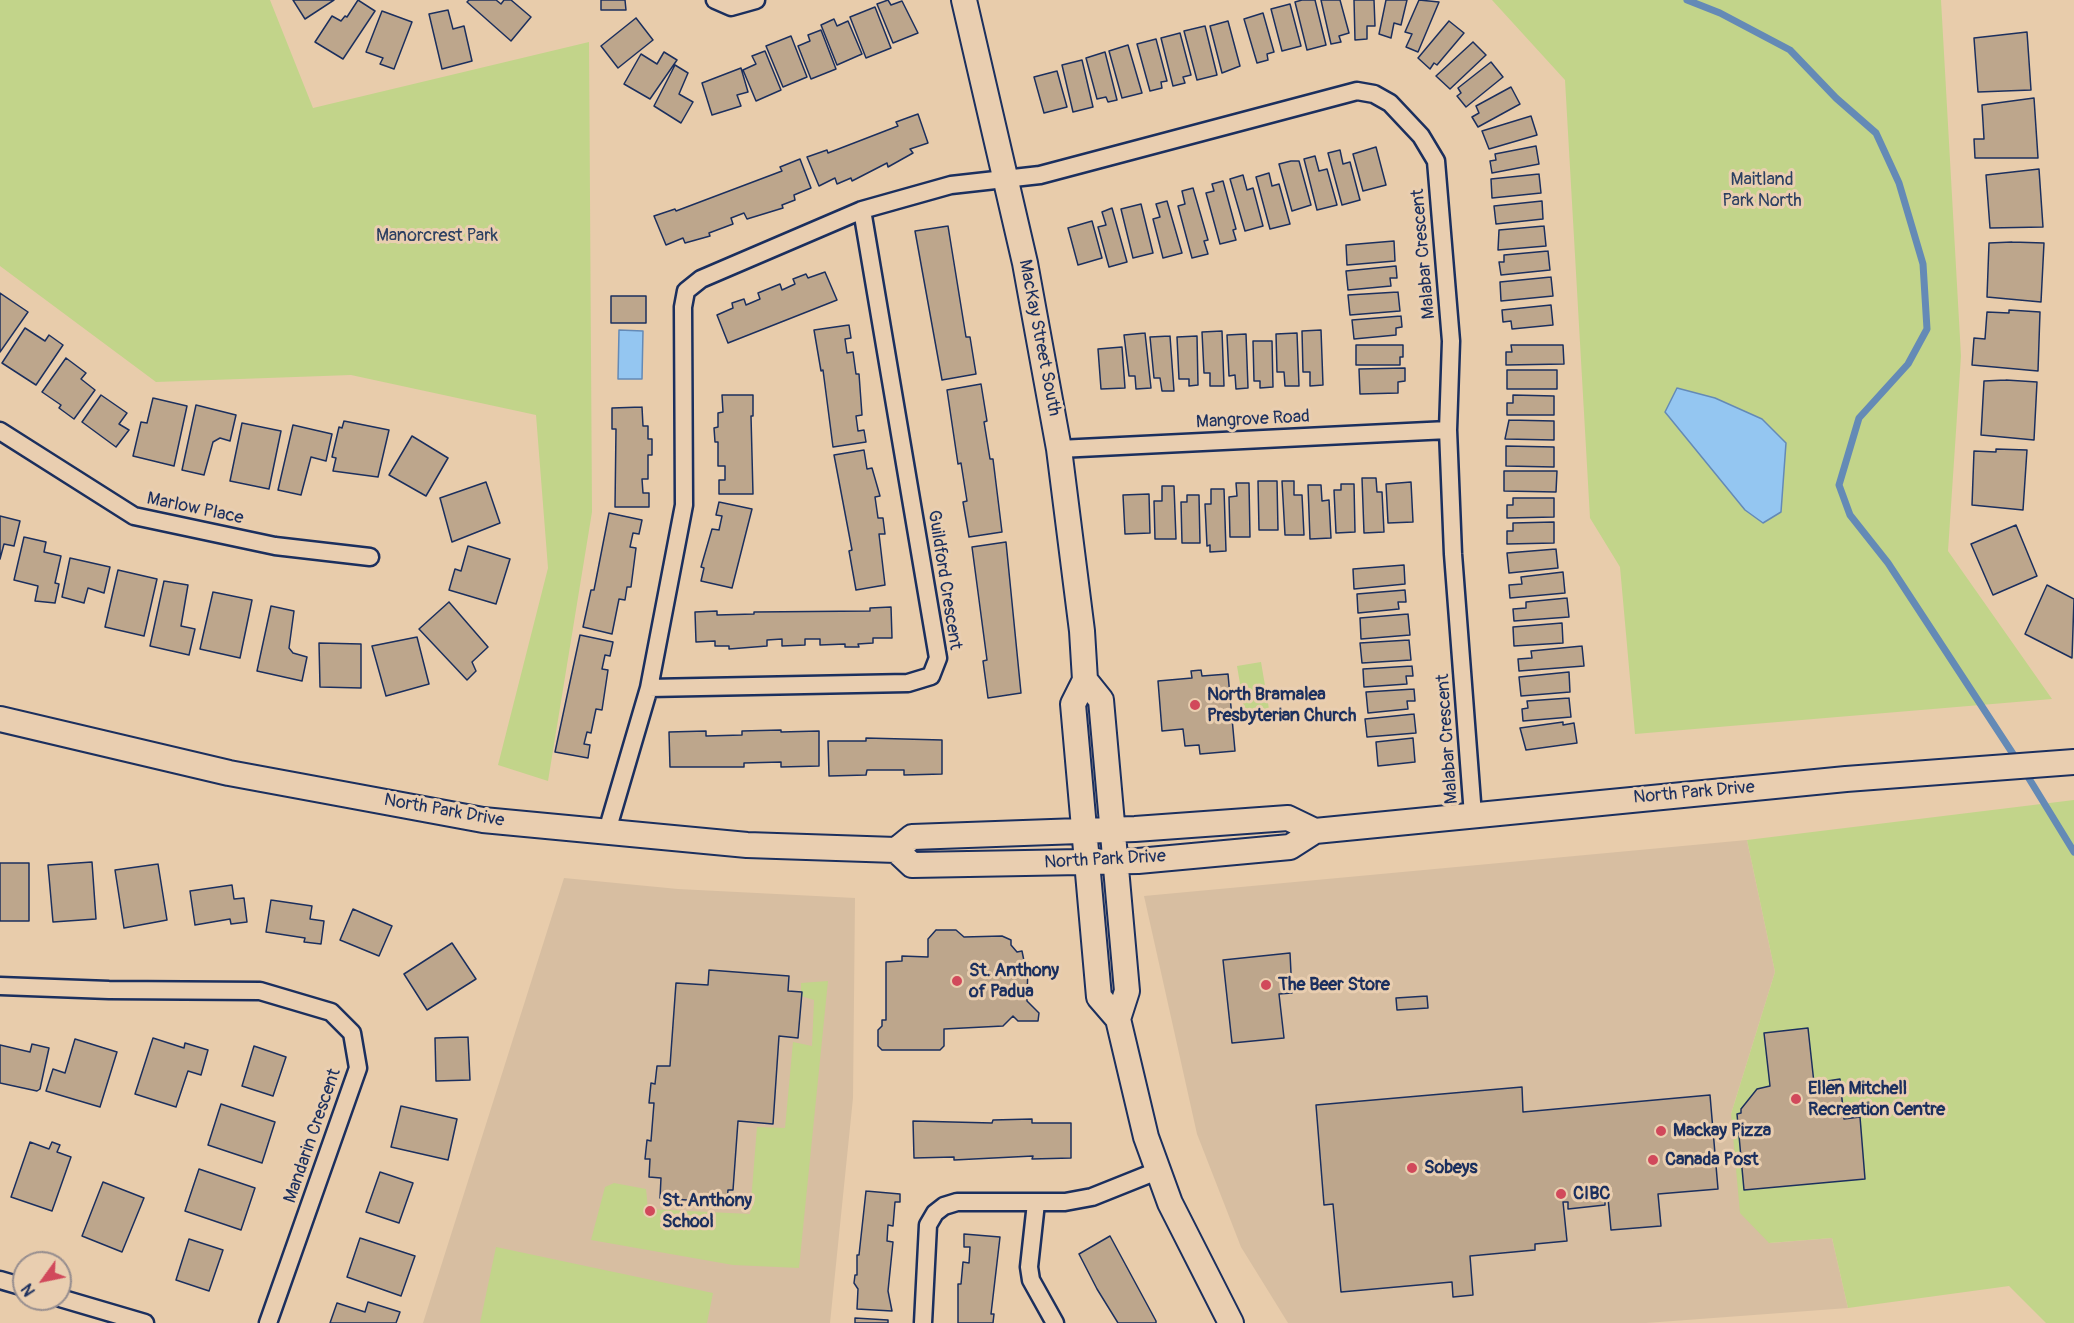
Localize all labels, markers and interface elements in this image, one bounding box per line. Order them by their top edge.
park label: Maitland Park North [1722,169,1802,212]
street label: Malabar Crescent [1408,188,1440,320]
park label: Manorcrest Park [376,225,498,247]
street label: MacKay Street South [1013,258,1065,418]
street label: Mangrove Road [1196,406,1310,434]
street label: Marlow Place [145,488,245,530]
street label: Guildford Crescent [922,509,966,651]
street label: Malabar Crescent [1433,673,1463,805]
place label: North Bramalea Presbyterian Church [1207,684,1356,726]
marker: North Bramalea Presbyterian Church [1188,698,1202,712]
street label: North Park Drive [1632,777,1756,809]
street label: North Park Drive [382,790,506,832]
street label: North Park Drive [1044,846,1166,874]
place label: St. Anthony of Padua [969,960,1059,1002]
marker: St. Anthony of Padua [950,974,964,988]
place label: The Beer Store [1278,974,1390,996]
marker: The Beer Store [1259,978,1273,992]
street label: Mandarin Crescent [280,1066,346,1206]
place label: Ellen Mitchell Recreation Centre [1808,1078,1945,1120]
marker: Ellen Mitchell Recreation Centre [1789,1092,1803,1106]
place label: Mackay Pizza [1673,1120,1771,1142]
marker: Mackay Pizza [1654,1124,1668,1138]
place label: Canada Post [1665,1149,1758,1171]
marker: Canada Post [1646,1153,1660,1167]
place label: Sobeys [1424,1157,1478,1179]
marker: Sobeys [1405,1161,1419,1175]
place label: CIBC [1573,1183,1610,1205]
marker: CIBC [1554,1187,1568,1201]
place label: St. Anthony School [662,1190,752,1232]
marker: St. Anthony School [643,1204,657,1218]
north arrow [12,1251,72,1311]
text: N [17,1280,40,1300]

